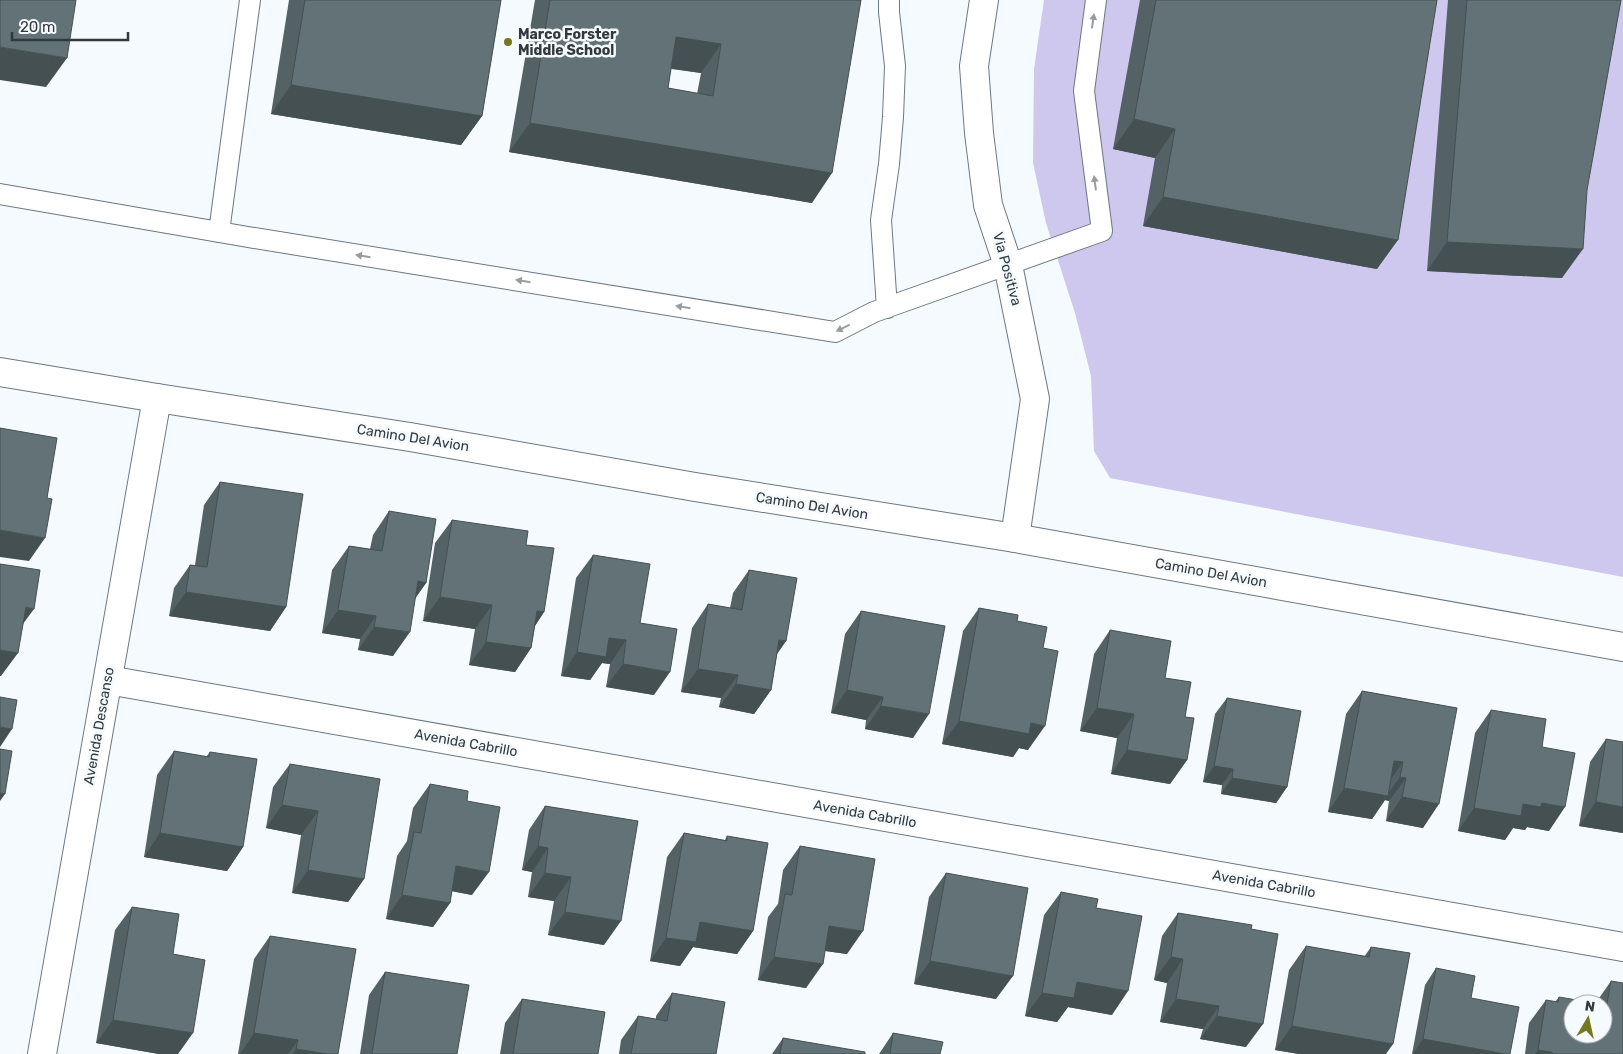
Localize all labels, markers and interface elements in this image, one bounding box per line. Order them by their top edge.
scale bar [12,10,129,42]
one-way arrow [1089,13,1097,29]
text: 20 m [20,18,55,36]
place label: Marco Forster Middle School [518,26,617,59]
marker: Marco Forster Middle School [502,36,514,48]
one-way arrow [1091,174,1099,190]
street label: Via Positiva [989,230,1025,308]
one-way arrow [354,251,370,259]
one-way arrow [515,277,531,285]
one-way arrow [675,303,691,311]
one-way arrow [836,324,850,332]
street label: Camino Del Avion [356,421,470,455]
street label: Camino Del Avion [755,489,869,523]
street label: Camino Del Avion [1154,555,1268,591]
street label: Avenida Descanso [80,666,118,786]
street label: Avenida Cabrillo [413,726,519,760]
street label: Avenida Cabrillo [812,797,918,831]
street label: Avenida Cabrillo [1211,867,1317,901]
north arrow [1563,994,1613,1044]
text: N [1584,997,1596,1016]

